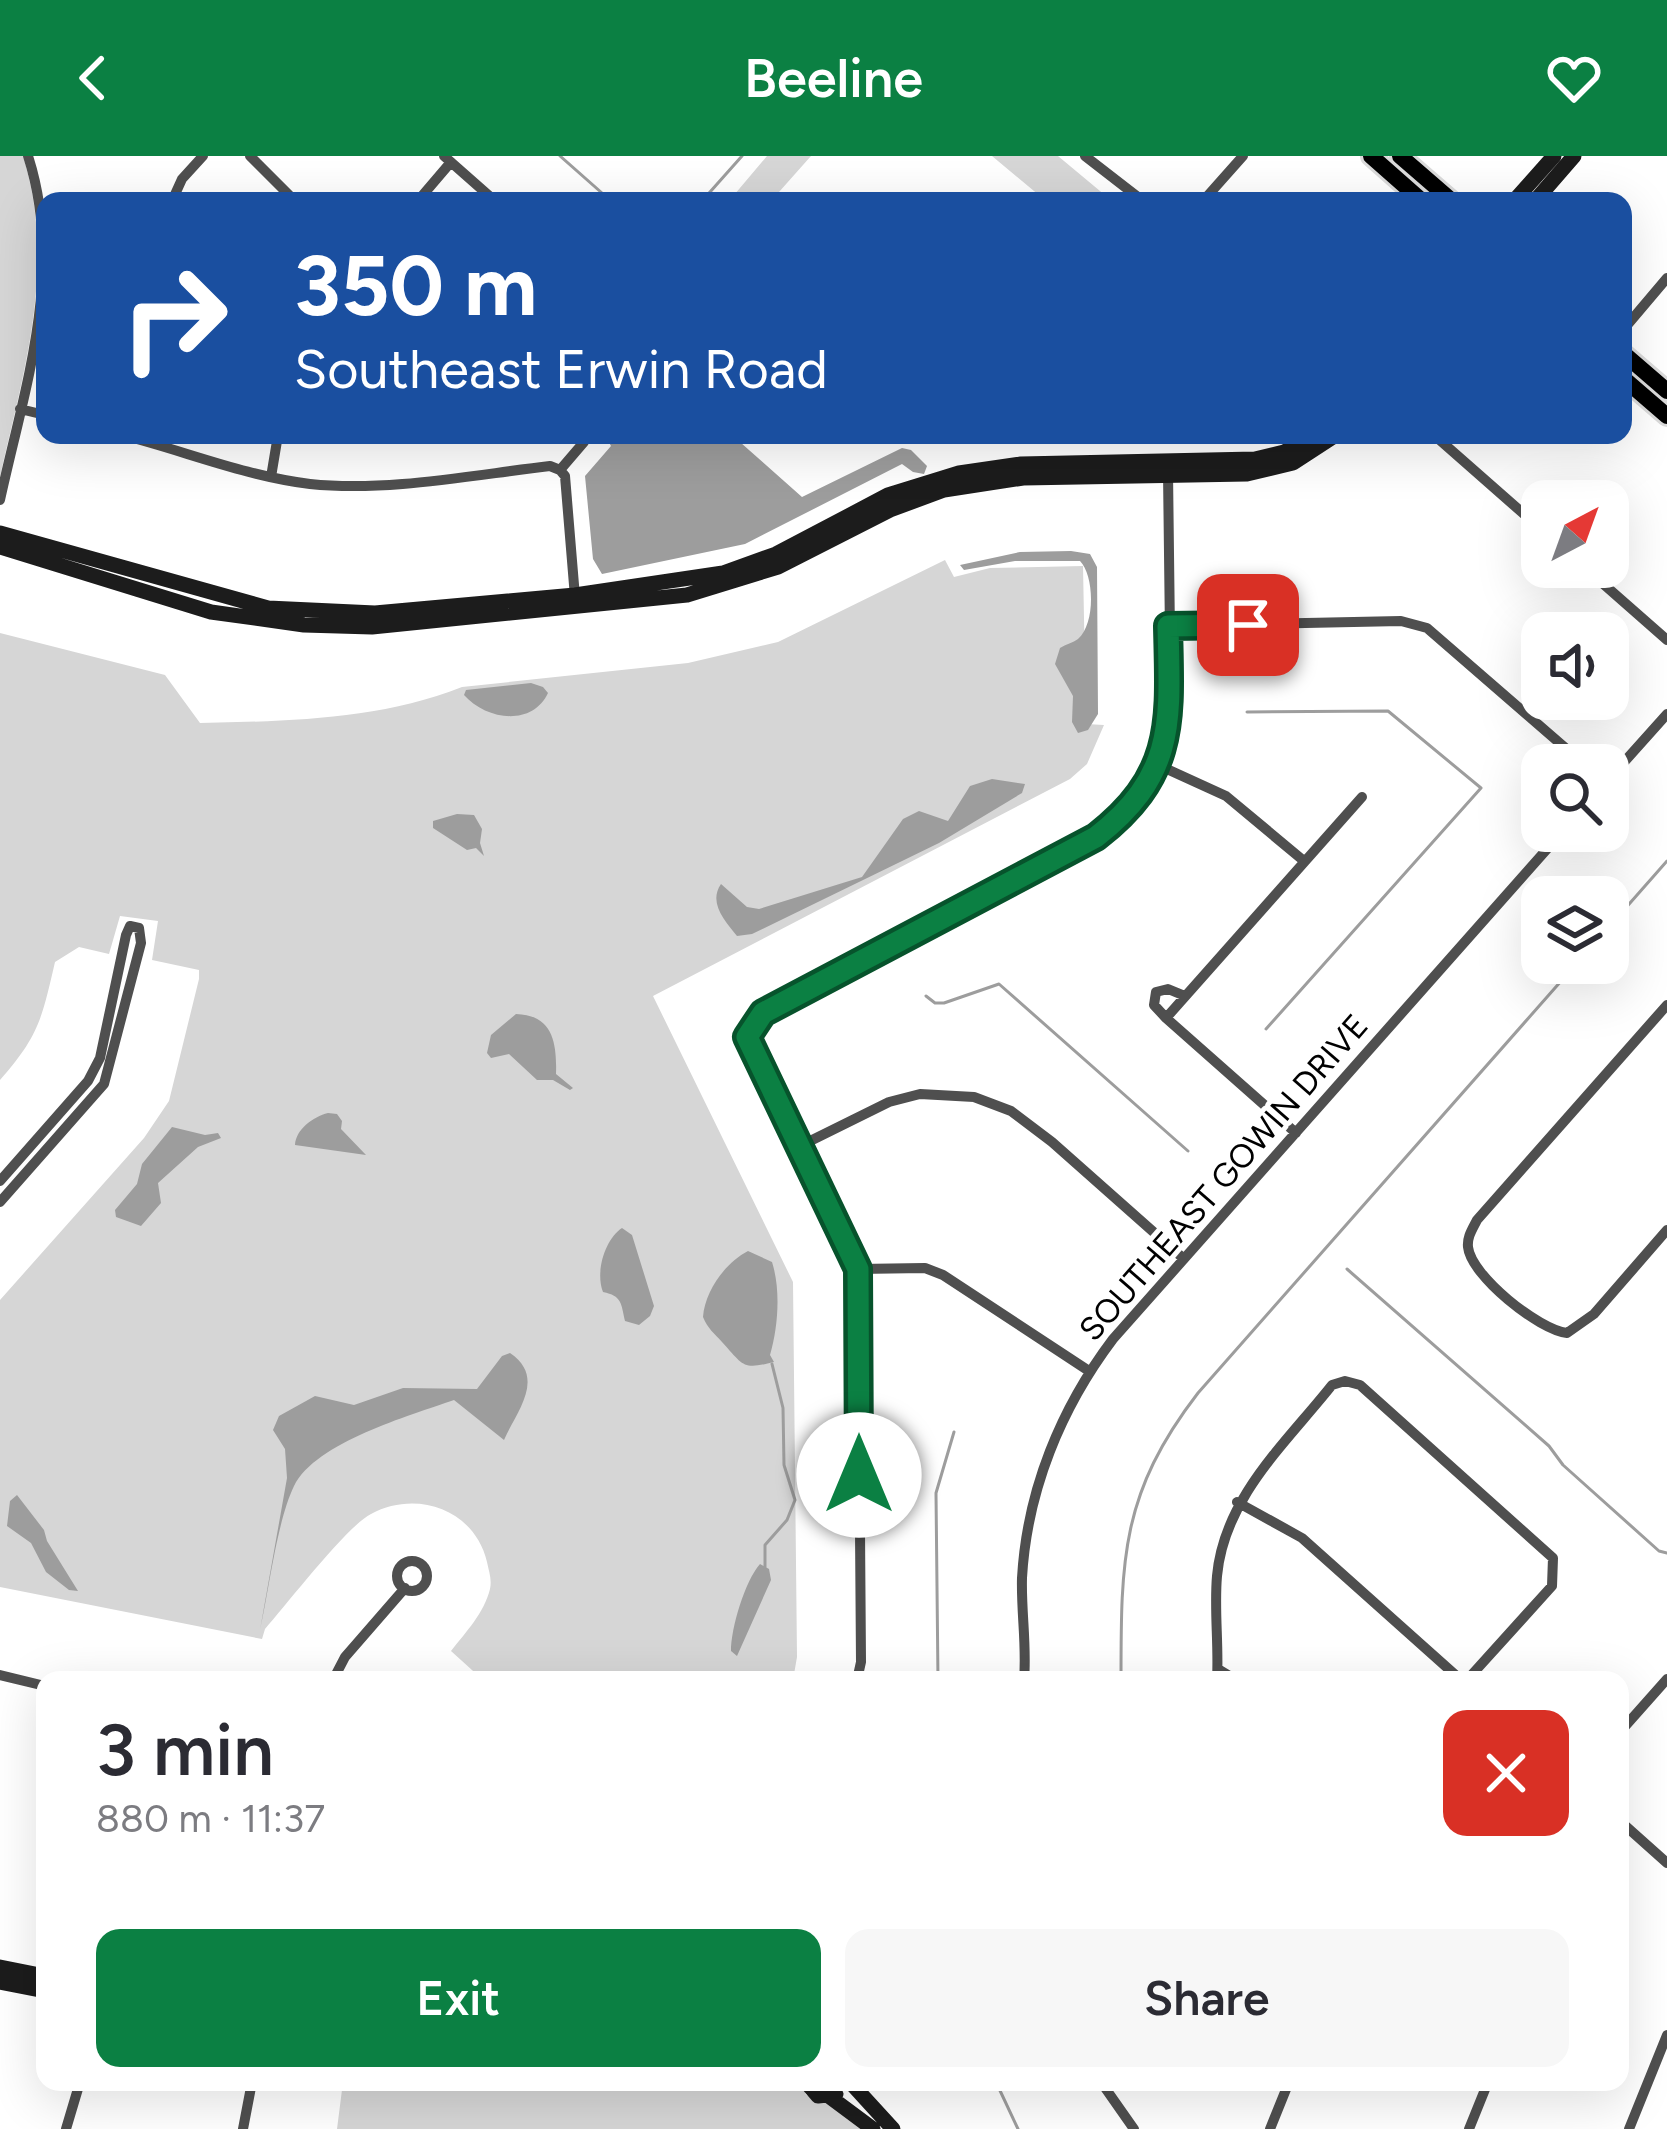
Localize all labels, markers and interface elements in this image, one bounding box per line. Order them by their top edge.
icon: back [60,45,126,111]
icon: heart [1541,45,1607,111]
text: Beeline [744,46,923,111]
text: 350 m [294,235,537,336]
icon: right [96,240,252,396]
text: Southeast Erwin Road [294,337,828,402]
north arrow [1521,480,1629,588]
map controls [1521,480,1629,984]
pin [1197,574,1299,676]
icon: arrive [1215,592,1281,658]
button: sound [1521,612,1629,720]
button: search [1521,744,1629,852]
button: layers [1521,876,1629,984]
street label: SOUTHEAST GOWIN DRIVE [1071,1006,1376,1349]
position arrow [796,1412,922,1538]
text: 3 min [96,1707,274,1793]
button: close [1443,1710,1569,1836]
text: 880 m · 11:37 [96,1795,325,1842]
button: Exit [96,1929,821,2067]
button: Share [845,1929,1569,2067]

